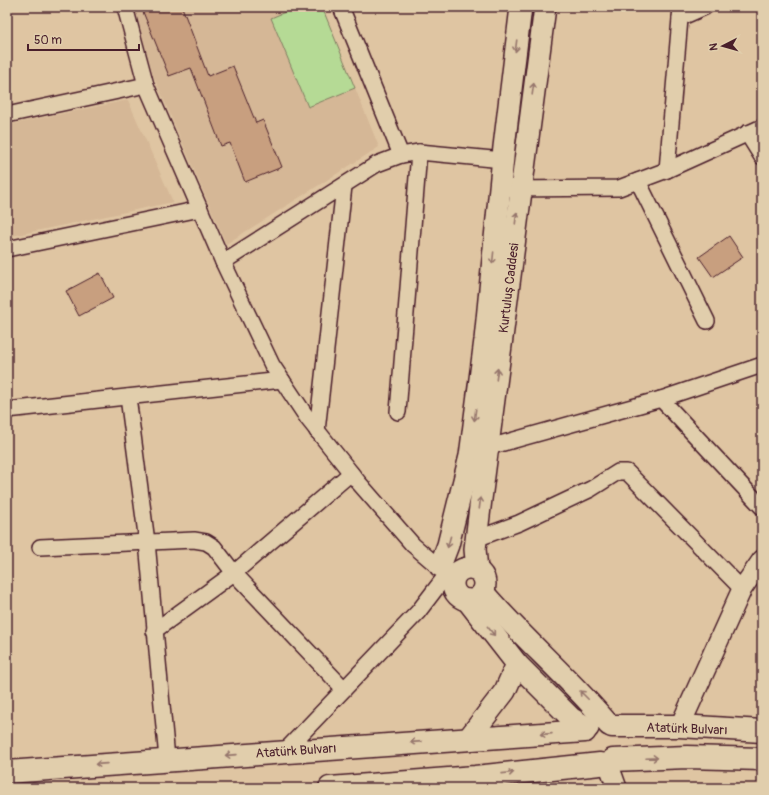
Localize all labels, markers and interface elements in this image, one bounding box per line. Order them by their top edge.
scale bar [28,26,139,52]
north arrow [703,26,743,66]
text: 50 m [34,33,62,48]
one-way arrow [512,39,520,52]
text: N [707,42,720,51]
one-way arrow [529,83,537,96]
one-way arrow [512,212,520,225]
street label: Kurtuluş Caddesi [496,242,522,334]
one-way arrow [489,251,496,264]
one-way arrow [494,368,501,381]
one-way arrow [471,408,479,421]
one-way arrow [477,497,484,510]
one-way arrow [444,536,452,549]
one-way arrow [487,625,496,636]
one-way arrow [579,690,589,700]
street label: Atatürk Bulvarı [646,720,728,738]
one-way arrow [540,730,553,737]
one-way arrow [410,739,423,746]
street label: Atatürk Bulvarı [255,740,337,762]
one-way arrow [225,751,238,758]
one-way arrow [645,754,658,762]
one-way arrow [95,761,108,768]
one-way arrow [502,770,515,777]

